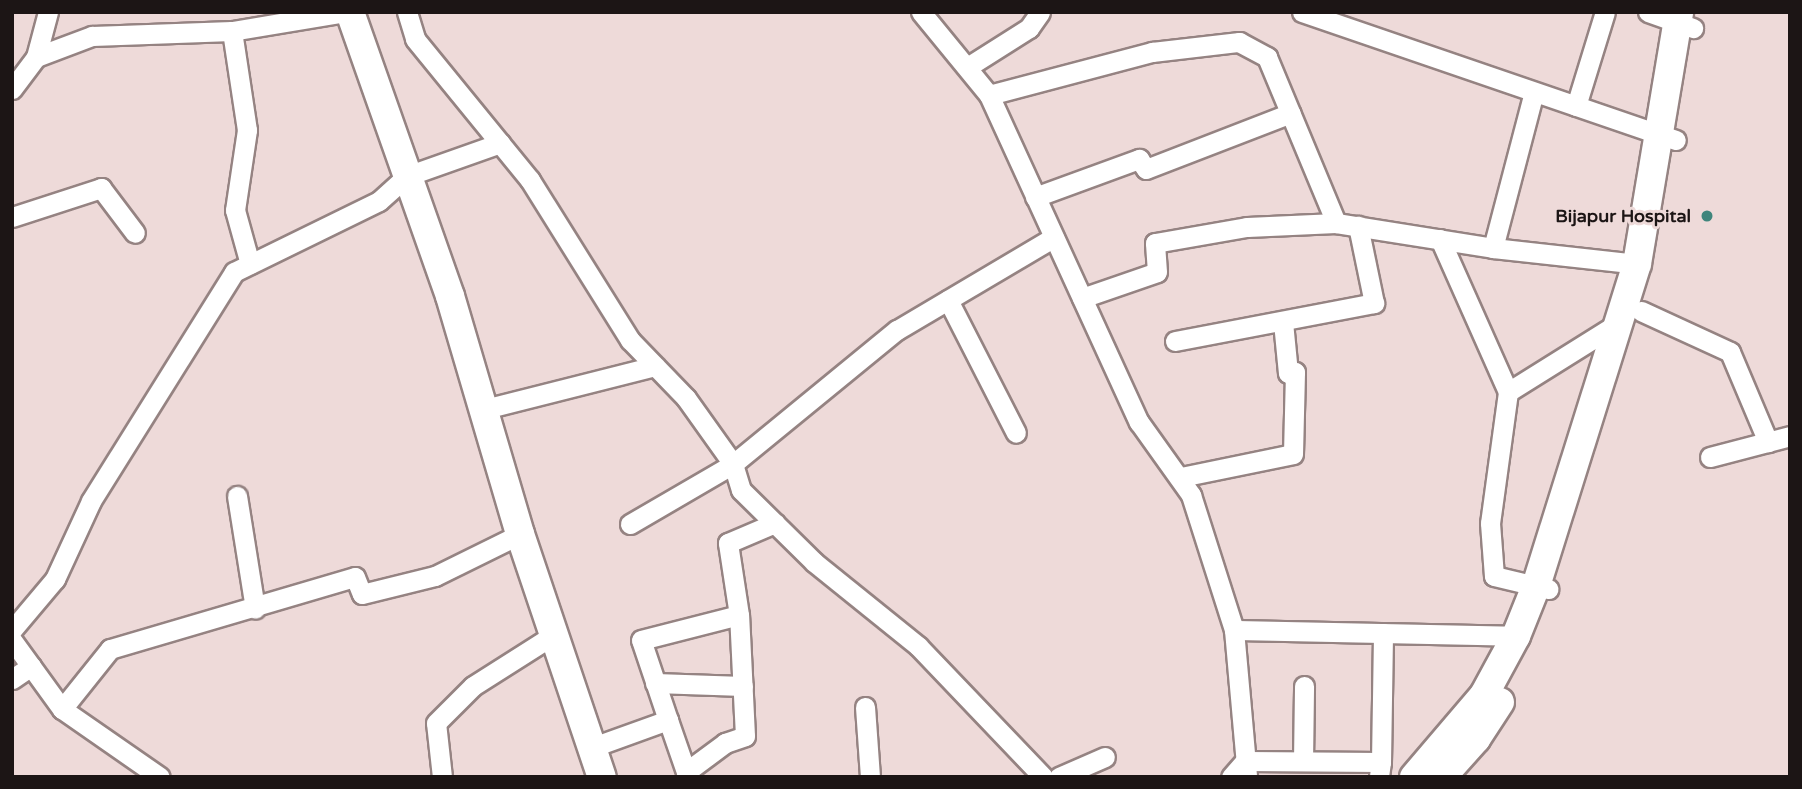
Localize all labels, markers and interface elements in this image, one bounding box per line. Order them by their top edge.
place label: Bijapur Hospital [1555,205,1691,227]
marker: Bijapur Hospital [1697,206,1717,226]

